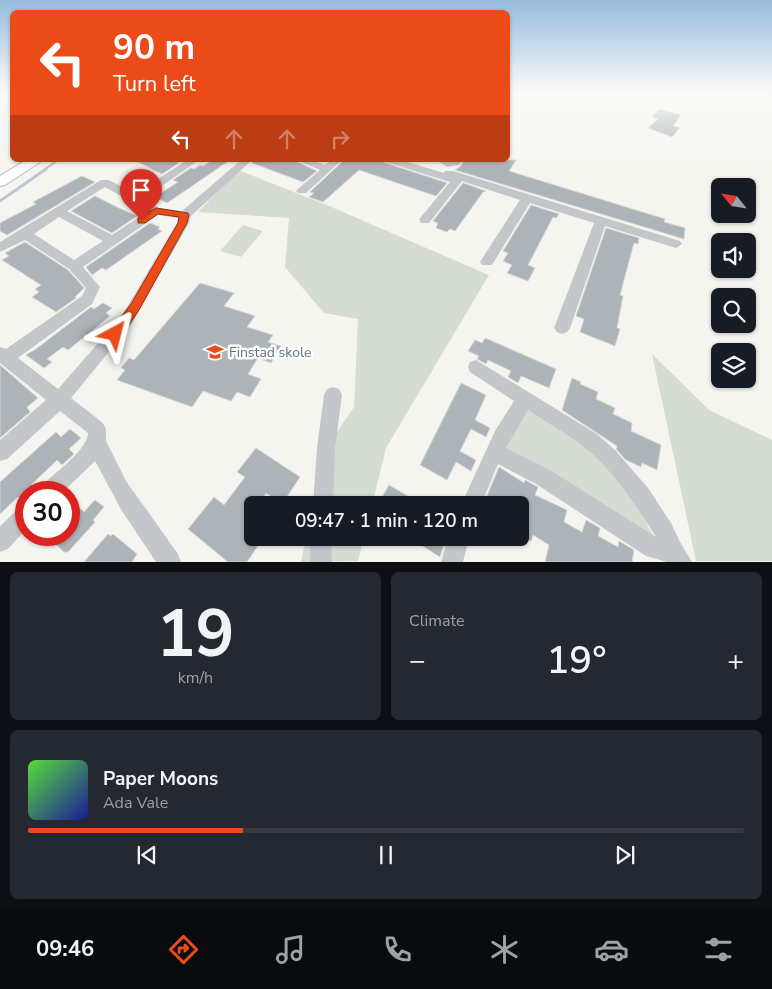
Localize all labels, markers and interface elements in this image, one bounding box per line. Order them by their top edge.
text: 90 m [113,24,195,71]
icon: left [30,30,95,95]
text: Turn left [113,69,196,99]
icon: left [167,125,195,153]
icon: ahead [220,125,248,153]
icon: ahead [273,125,301,153]
icon: right [326,125,354,153]
pin [120,169,162,220]
icon: arrive [127,176,155,204]
north arrow [711,178,756,222]
map controls [711,178,756,388]
button: sound [711,233,756,278]
button: search [711,288,756,333]
position arrow [88,307,140,359]
school or university icon: Finstad skole [205,342,225,362]
place label: Finstad skole [229,343,311,362]
button: layers [711,343,756,388]
speed limit sign: 30 [15,481,80,546]
text: 09:47 · 1 min · 120 m [295,508,478,534]
text: 19 [156,590,235,679]
text: Climate [409,610,464,632]
text: 19° [547,635,606,686]
text: − [409,642,426,680]
text: + [727,642,744,680]
text: km/h [178,667,213,689]
text: Paper Moons [103,766,218,792]
text: Ada Vale [103,792,168,814]
icon: previous [133,841,161,869]
icon: pause [372,841,400,869]
icon: next [611,841,639,869]
icon: directions [166,932,201,967]
icon: music [273,932,308,967]
icon: phone [380,932,415,967]
icon: climate [487,932,522,967]
icon: car [594,932,629,967]
icon: filters [701,932,736,967]
text: 09:46 [36,934,94,964]

